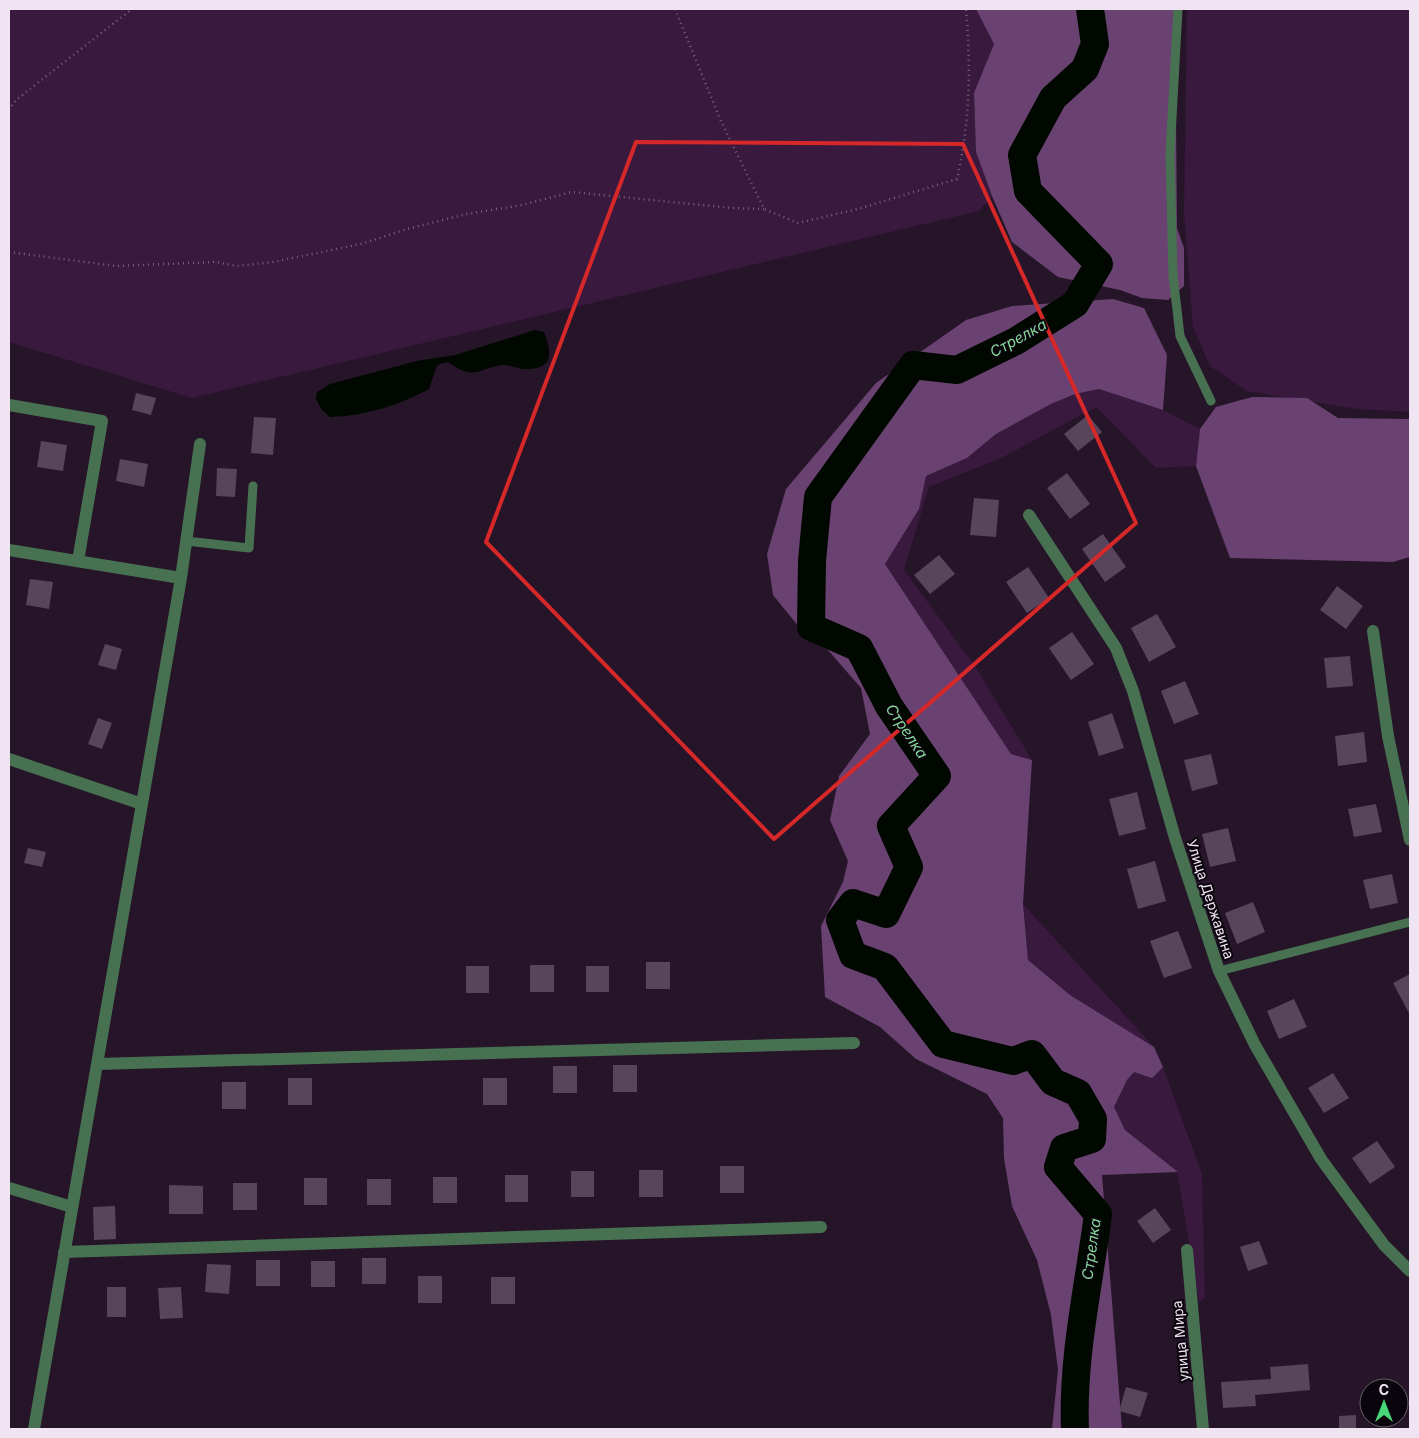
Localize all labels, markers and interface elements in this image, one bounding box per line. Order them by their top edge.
water label: Стрелка [986,315,1050,361]
water label: Стрелка [882,700,932,762]
street label: Улица Державина [1184,837,1238,961]
water label: Стрелка [1077,1217,1105,1281]
street label: улица Мира [1168,1300,1192,1382]
north arrow [1359,1378,1409,1428]
text: С [1379,1381,1389,1398]

